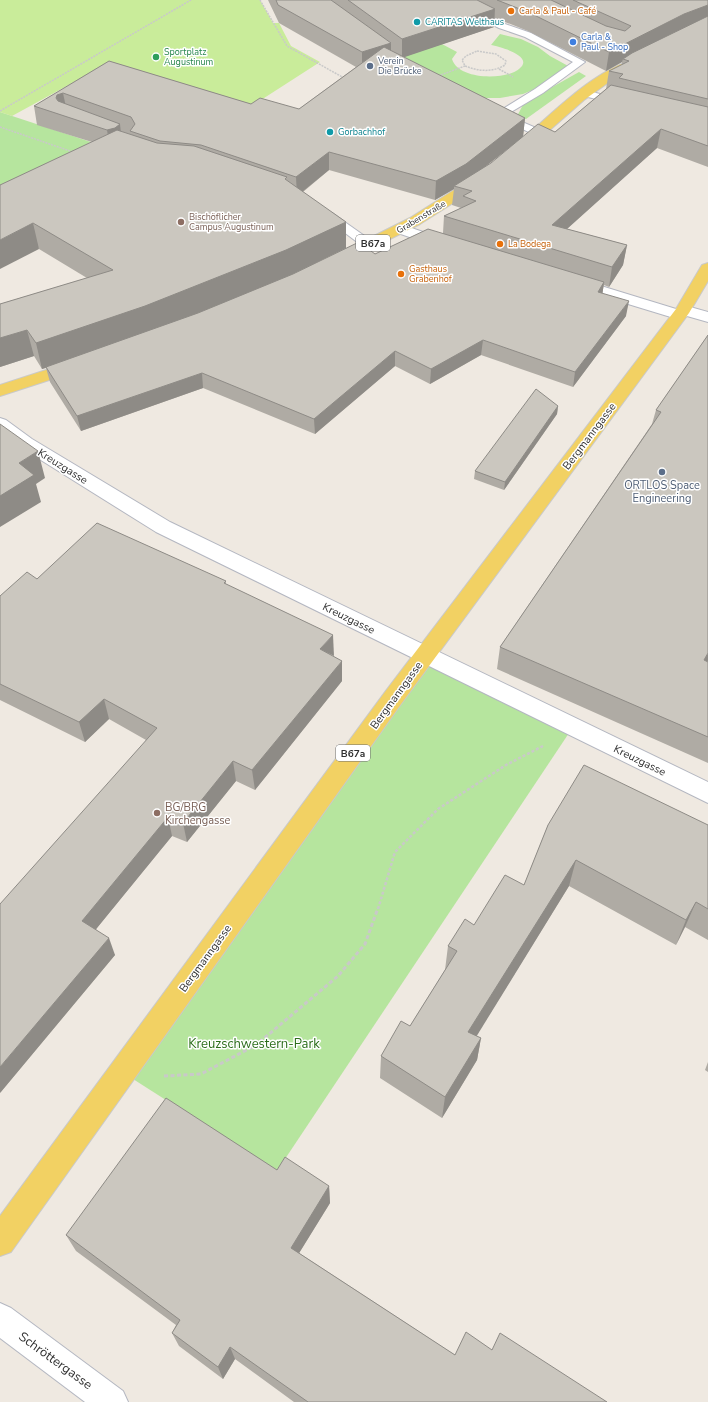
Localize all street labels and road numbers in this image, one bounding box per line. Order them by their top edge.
street label: Grabenstraße [394,198,448,236]
road number: B67a [356,235,390,251]
street label: Bergmanngasse [559,400,620,473]
street label: Kreuzgasse [35,445,91,488]
street label: Kreuzgasse [320,599,378,638]
street label: Bergmanngasse [367,658,426,732]
street label: Kreuzgasse [611,741,669,780]
road number: B67a [336,745,370,761]
street label: Bergmanngasse [176,921,235,995]
street label: Schröttergasse [15,1328,96,1394]

